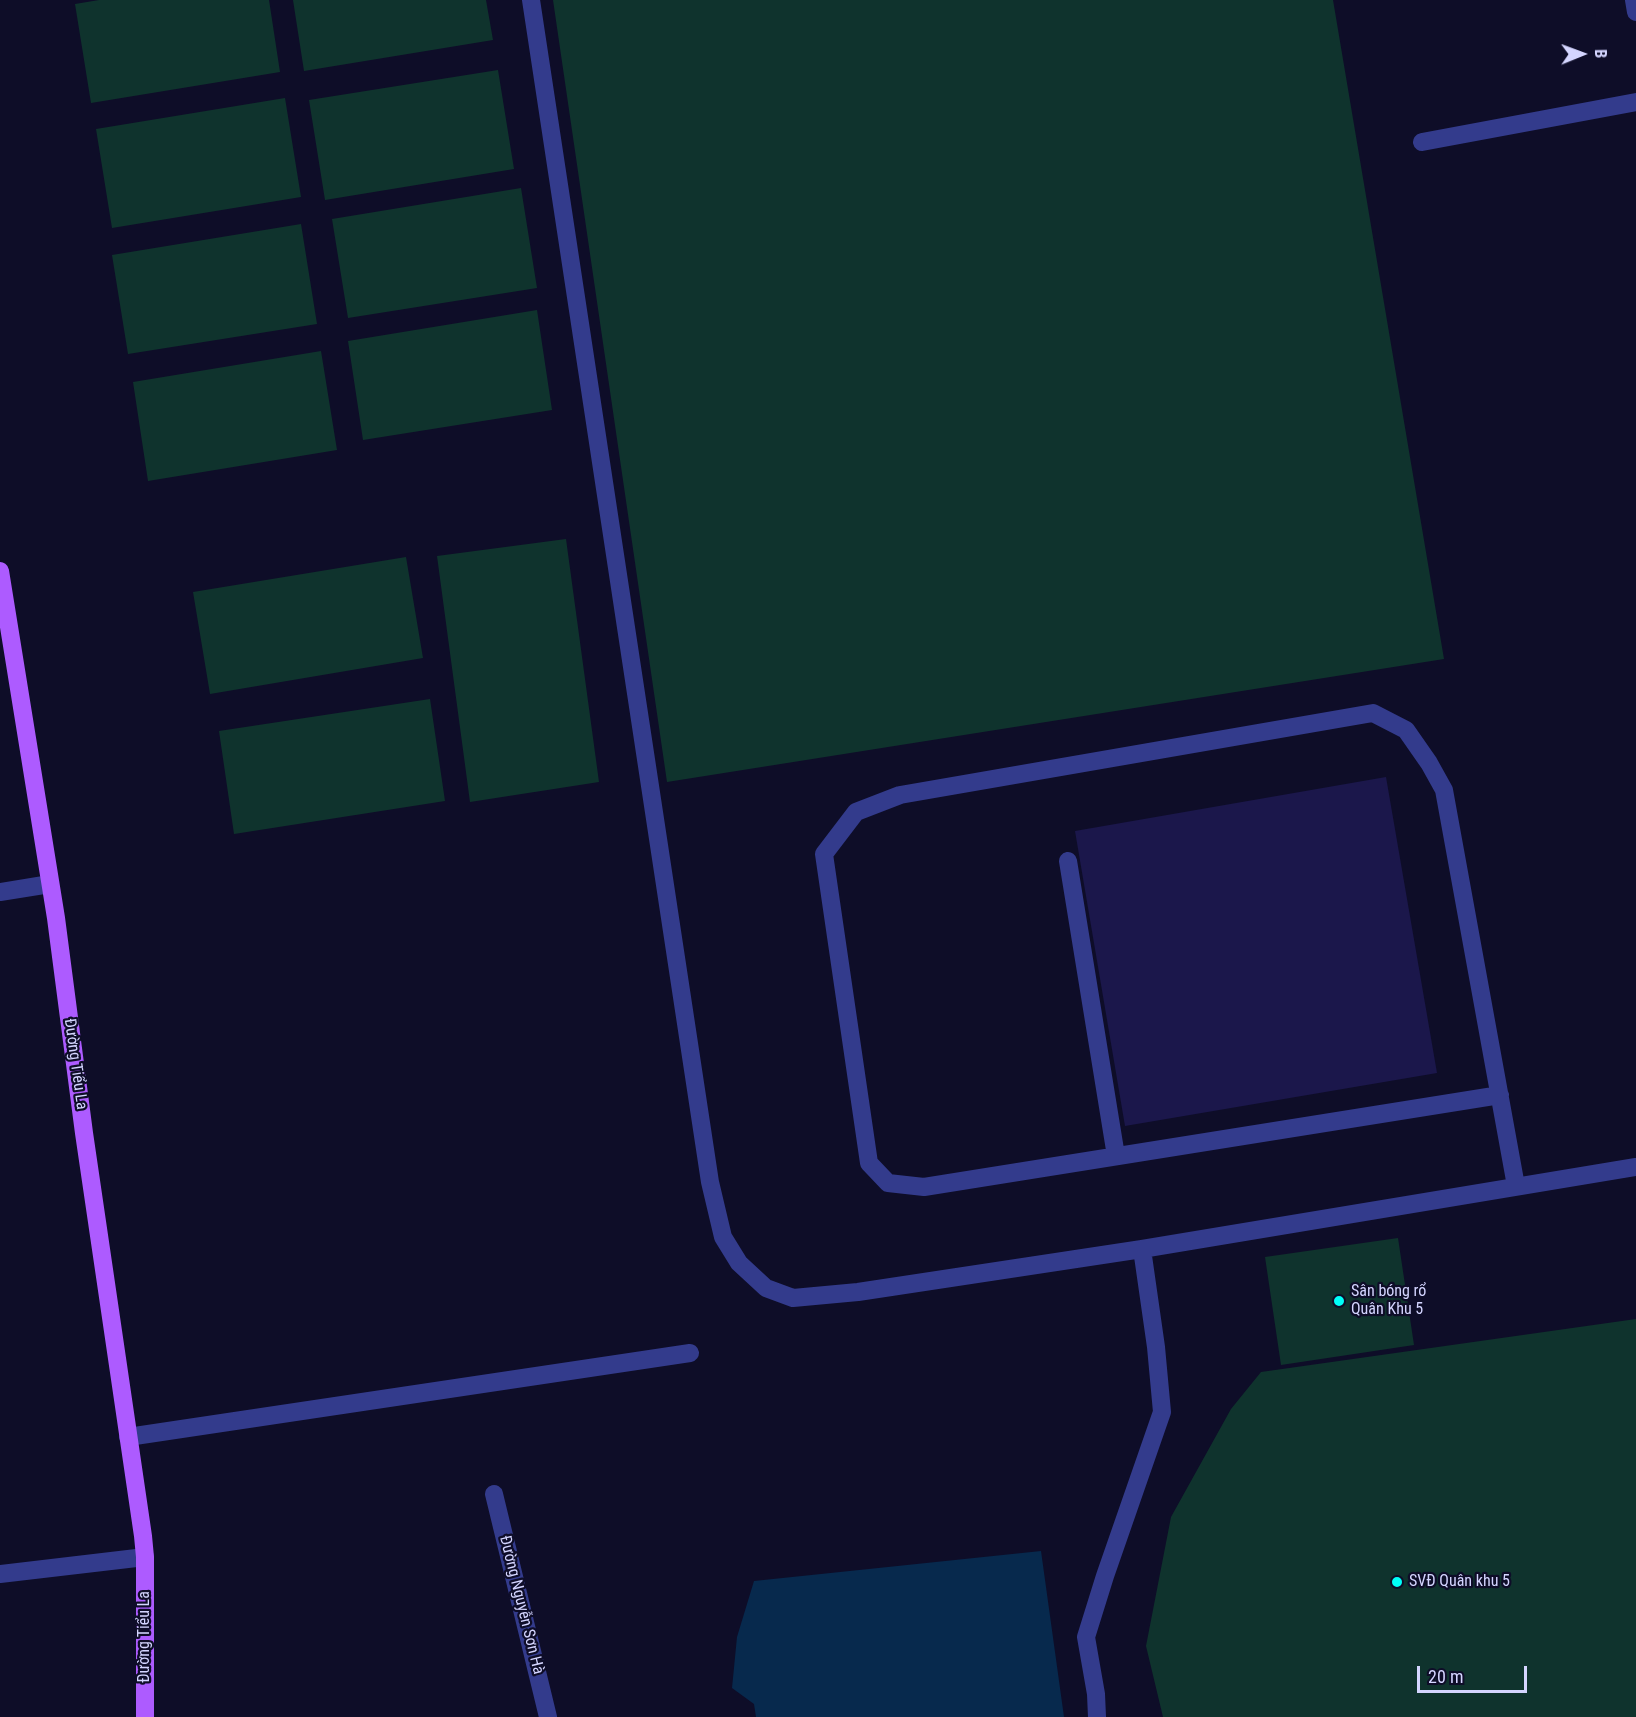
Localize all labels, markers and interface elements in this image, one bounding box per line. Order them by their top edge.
north arrow [1552,24,1612,84]
text: B [1591,49,1610,58]
street label: Đường Tiểu La [59,1017,91,1111]
place label: Sân bóng rổ Quân Khu 5 [1351,1282,1426,1320]
marker: Sân bóng rổ Quân Khu 5 [1332,1294,1346,1308]
street label: Đường Nguyễn Sơn Hà [495,1534,547,1676]
place label: SVĐ Quân khu 5 [1409,1572,1510,1592]
marker: SVĐ Quân khu 5 [1390,1575,1404,1589]
street label: Đường Tiểu La [135,1591,155,1683]
scale bar [1420,1654,1530,1692]
text: 20 m [1428,1666,1463,1687]

